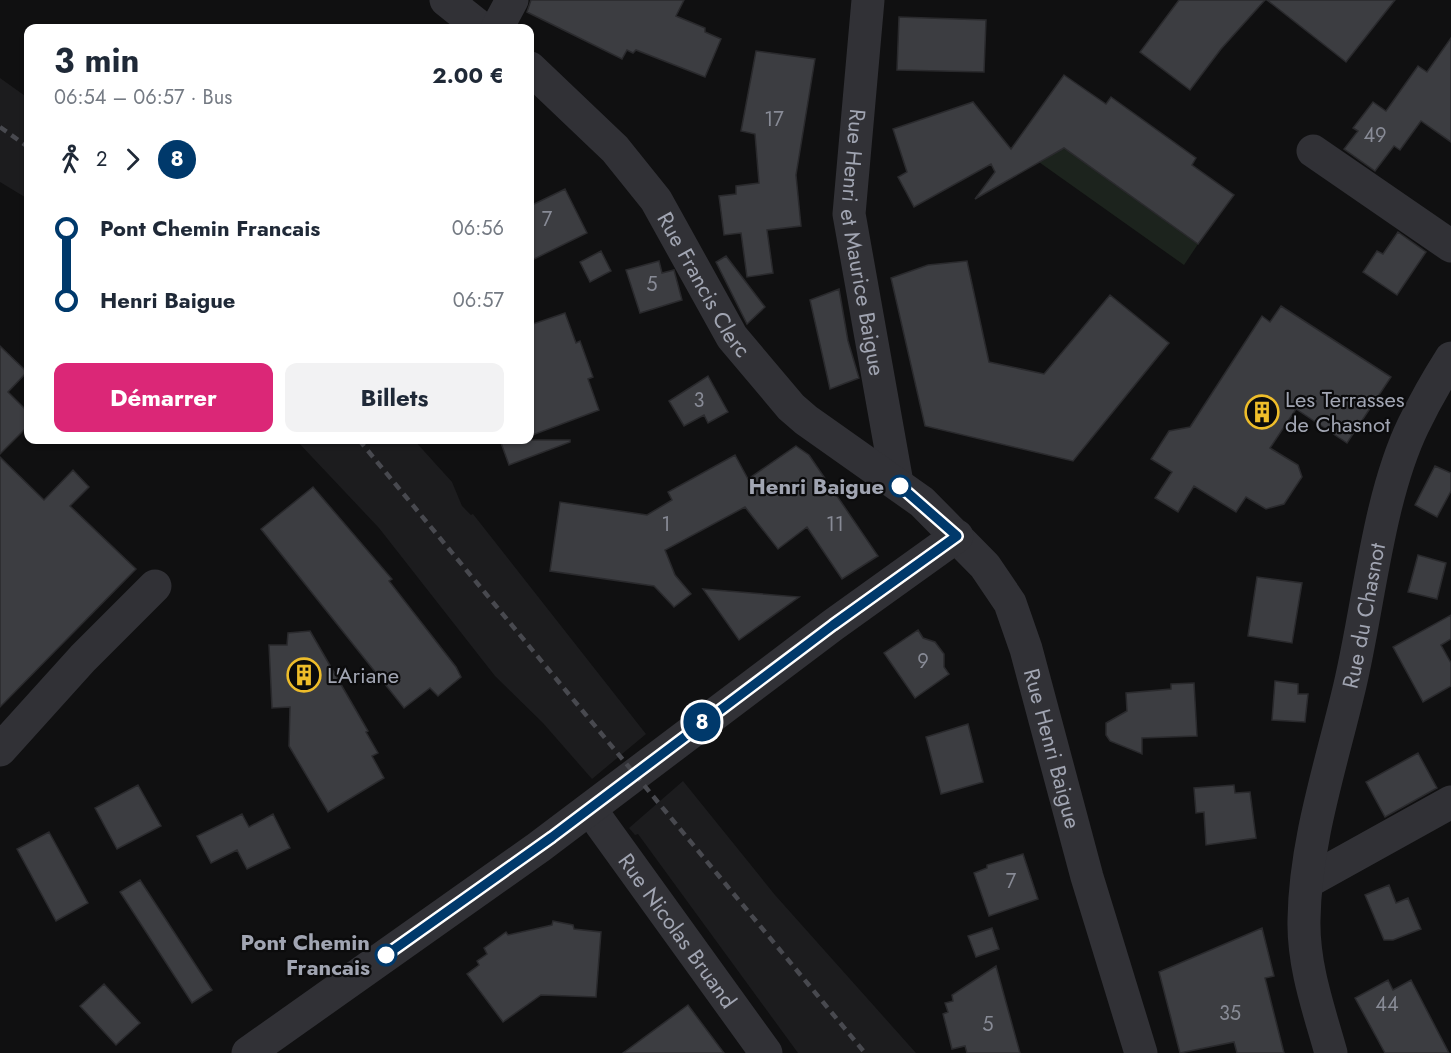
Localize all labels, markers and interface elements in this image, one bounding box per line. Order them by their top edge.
text: 3 min [54,37,140,84]
text: 2.00 € [432,59,504,91]
text: 06:54 – 06:57 · Bus [54,83,232,112]
house number: 17 [764,105,784,134]
street label: Rue Henri et Maurice Baigue [832,107,894,378]
house number: 49 [1363,121,1387,150]
icon: walk [54,143,87,176]
icon: forward [116,143,149,176]
text: 8 [170,144,184,174]
text: 2 [96,145,107,174]
house number: 7 [542,205,553,234]
street label: Rue Francis Clerc [650,206,758,364]
text: Pont Chemin Francais [100,212,320,244]
text: 06:56 [452,214,504,243]
house number: 5 [646,270,658,299]
text: Henri Baigue [100,284,235,316]
text: 06:57 [453,286,504,315]
button: Démarrer [54,363,273,432]
button: Billets [285,363,504,432]
place label: Les Terrasses de Chasnot [1285,383,1405,440]
house number: 3 [694,386,705,415]
building icon: Les Terrasses de Chasnot [1244,394,1280,430]
place label: Henri Baigue [749,470,884,502]
marker: Henri Baigue [889,475,911,497]
house number: 1 [662,510,671,539]
house number: 11 [826,510,844,539]
street label: Rue du Chasnot [1334,539,1393,692]
house number: 9 [917,647,929,676]
building icon: L'Ariane [286,657,322,693]
place label: L'Ariane [327,659,399,691]
street label: Rue Henri Baigue [1016,665,1089,832]
line badge: 8 [682,702,722,742]
text: 8 [695,707,709,737]
street label: Rue Nicolas Bruand [611,847,745,1015]
house number: 7 [1006,867,1017,896]
place label: Pont Chemin Francais [240,926,370,983]
marker: Pont Chemin Francais [375,944,397,966]
house number: 44 [1375,990,1399,1019]
house number: 35 [1219,999,1241,1028]
house number: 5 [982,1010,994,1039]

